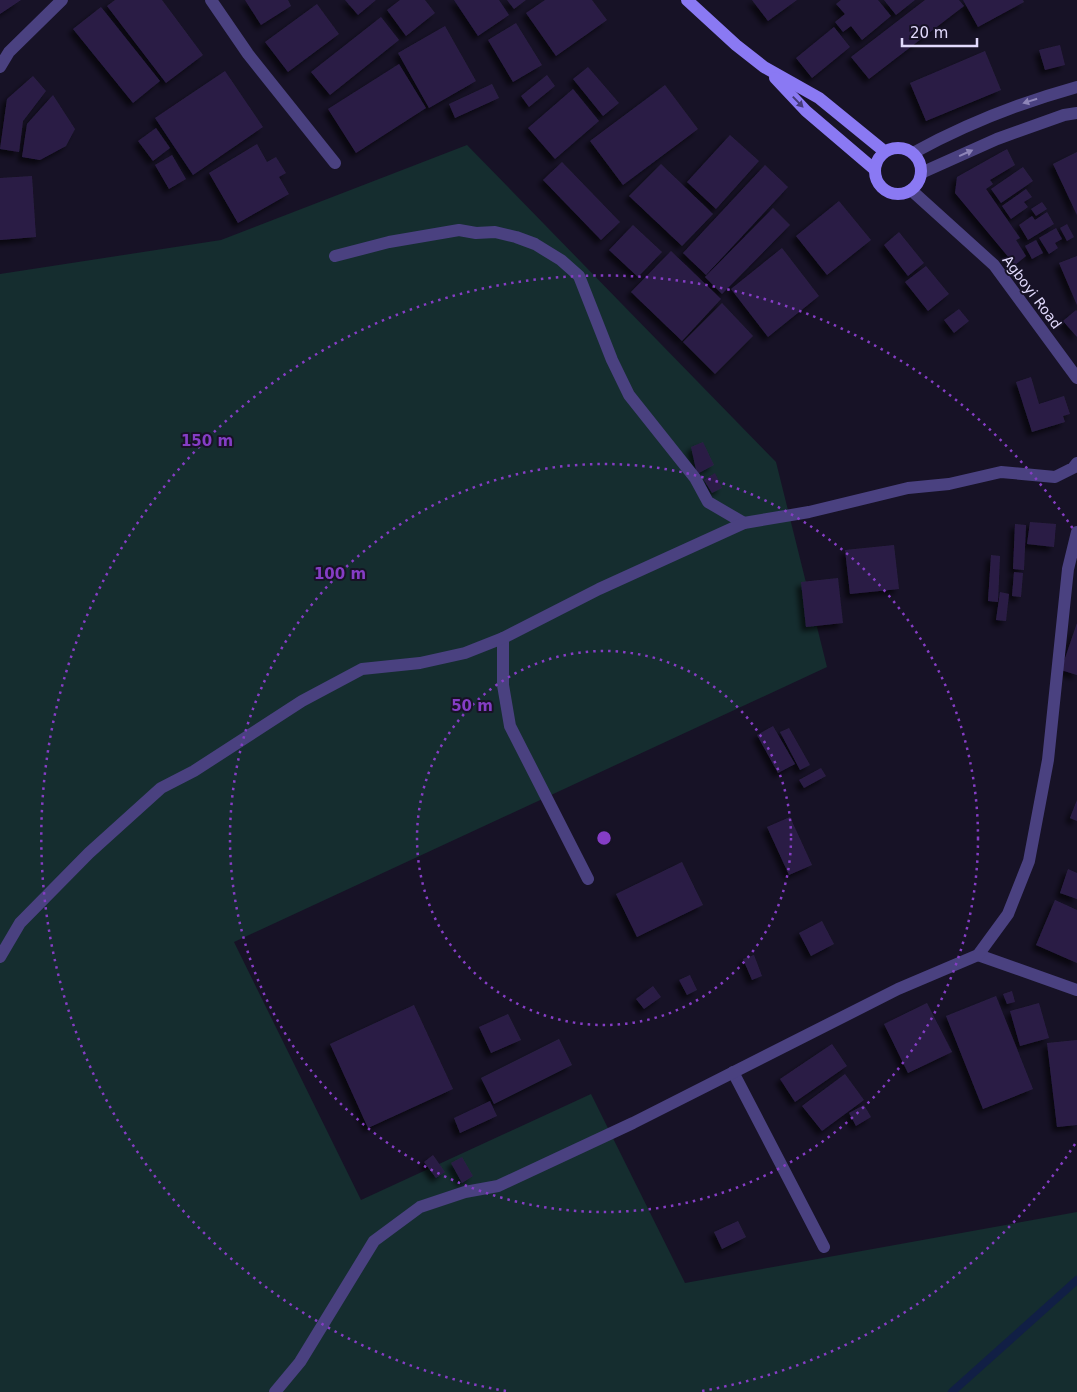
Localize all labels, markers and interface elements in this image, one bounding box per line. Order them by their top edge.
scale bar [902,15,977,47]
text: 20 m [910,24,948,42]
one-way arrow [792,96,804,108]
one-way arrow [1023,97,1038,105]
one-way arrow [959,148,973,156]
street label: Agboyi Road [999,252,1065,332]
text: 150 m [181,432,233,450]
text: 100 m [314,565,366,583]
text: 50 m [451,697,493,715]
centre of rings [595,829,613,847]

